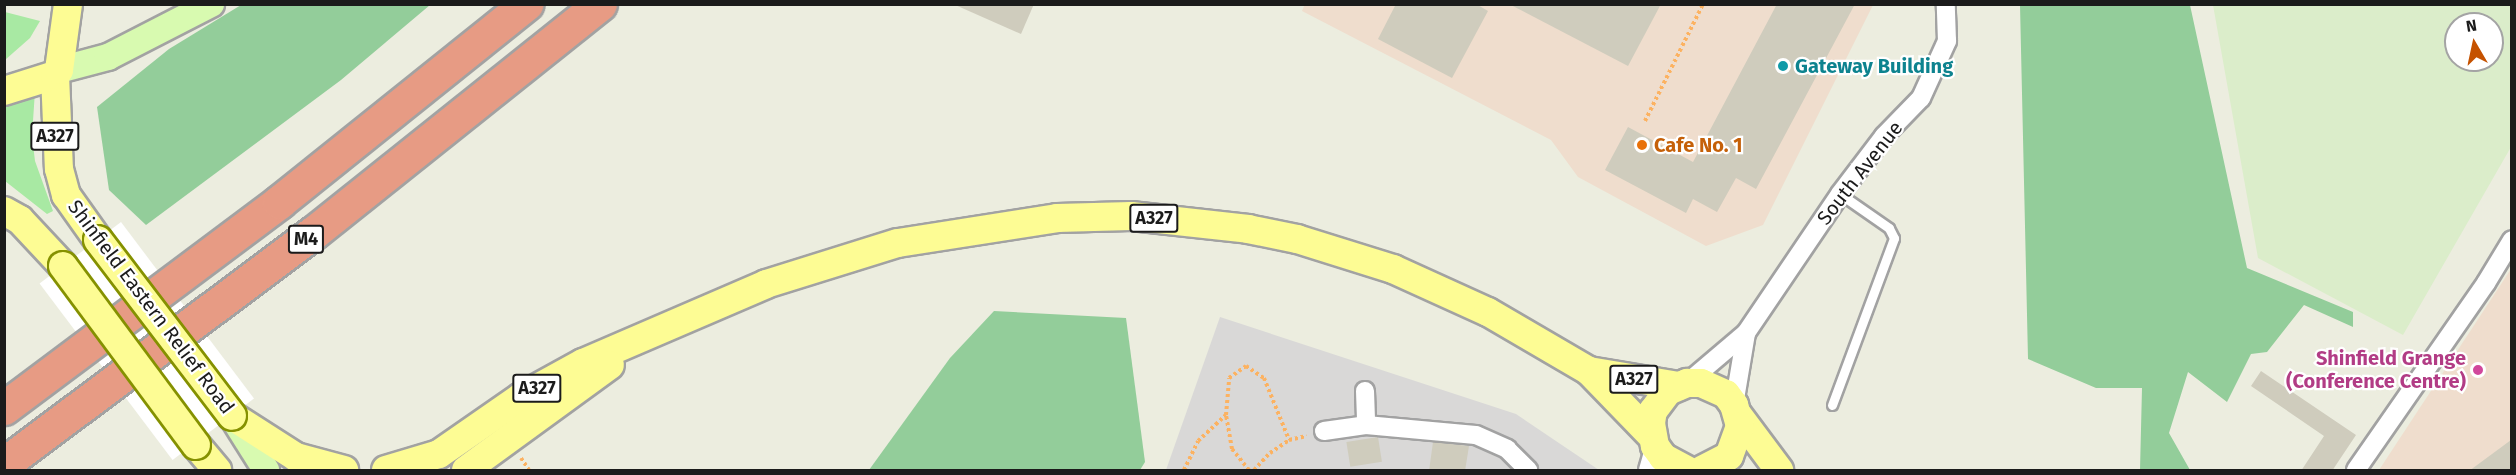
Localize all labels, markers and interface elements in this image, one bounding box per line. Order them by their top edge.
north arrow [2444,12,2504,72]
text: N [2465,15,2478,36]
place label: Gateway Building [1795,54,1953,78]
marker: Gateway Building [1776,59,1790,73]
street label: South Avenue [1812,116,1908,230]
road number: A327 [29,121,80,151]
place label: Cafe No. 1 [1654,133,1743,157]
marker: Cafe No. 1 [1635,138,1649,152]
street label: Shinfield Eastern Relief Road [63,195,239,419]
road number: A327 [1128,203,1180,233]
road number: M4 [286,224,326,254]
place label: Shinfield Grange (Conference Centre) [2286,346,2466,393]
marker: Shinfield Grange (Conference Centre) [2471,363,2485,377]
road number: A327 [1608,364,1660,394]
road number: A327 [512,373,562,403]

